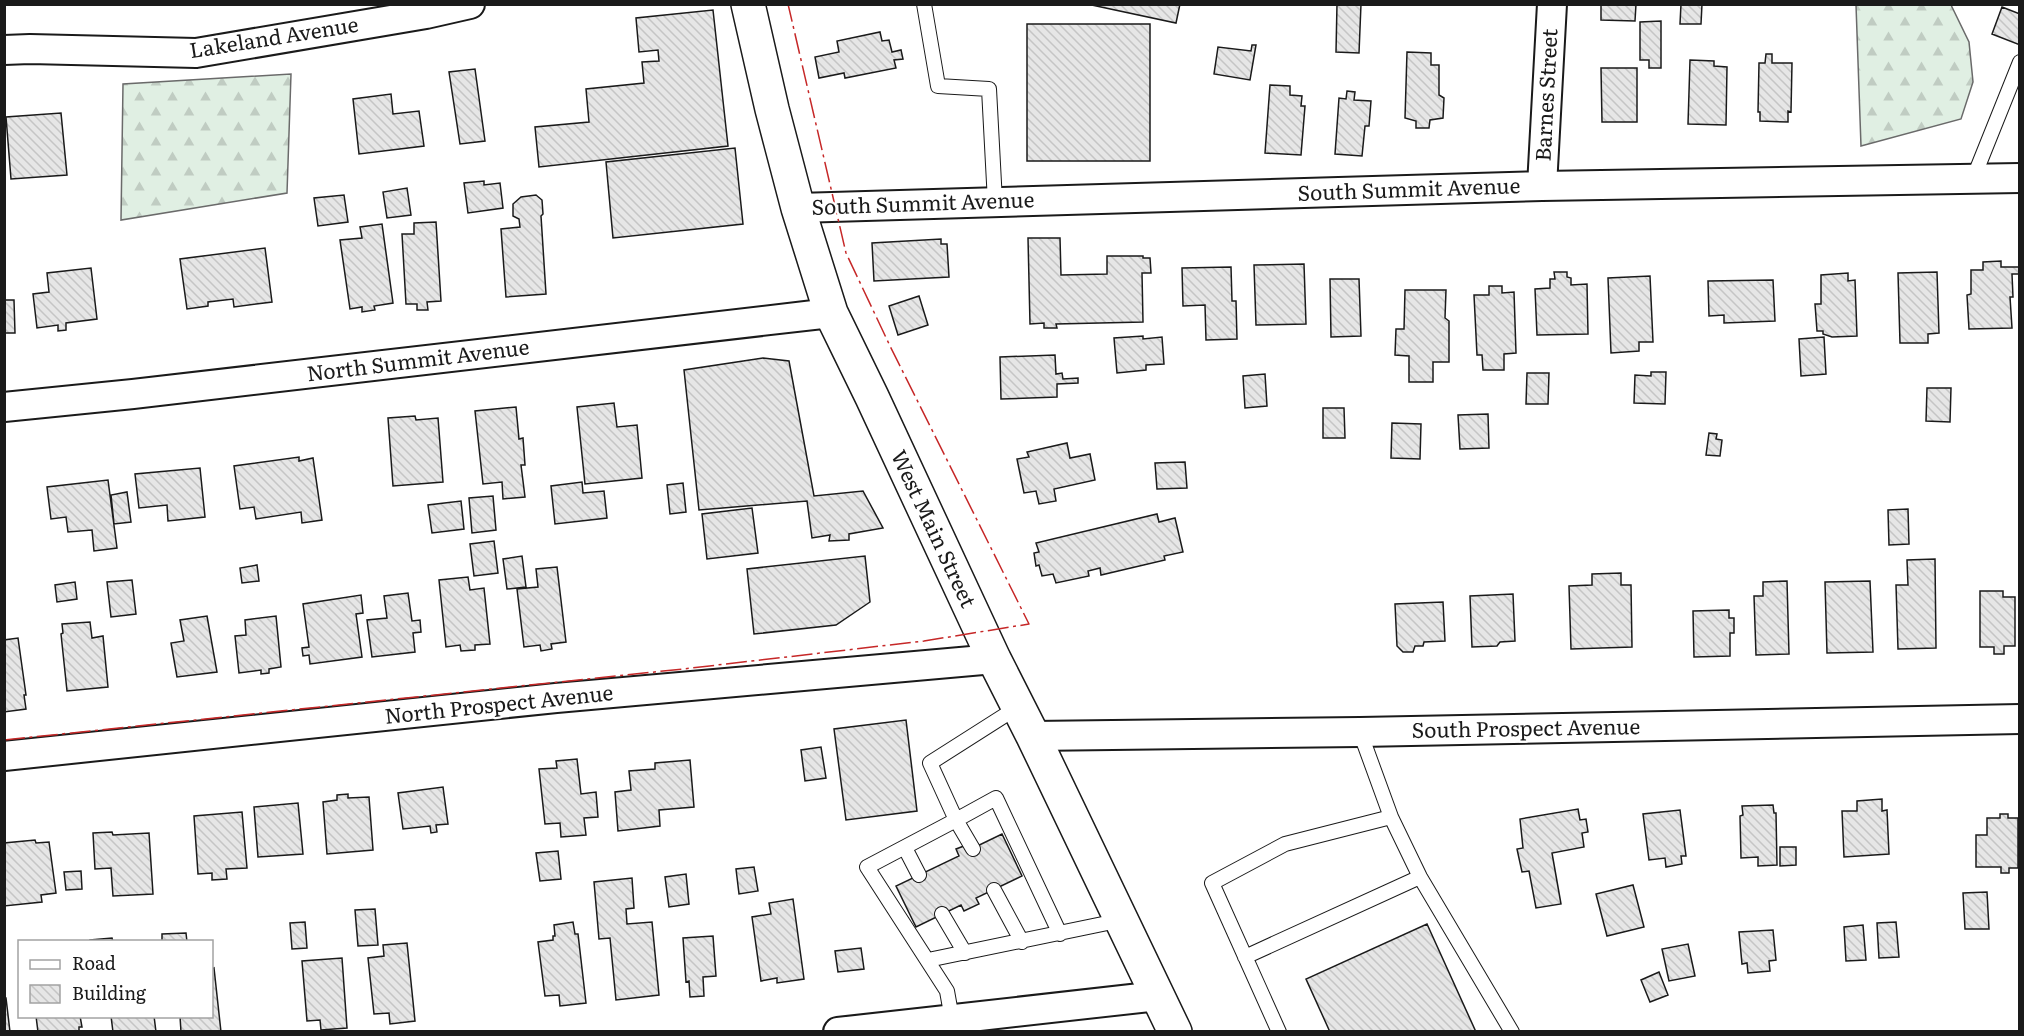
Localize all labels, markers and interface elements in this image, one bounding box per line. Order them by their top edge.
street label: Lakeland Avenue [187,7,360,64]
street label: Barnes Street [1526,27,1563,162]
street label: South Summit Avenue [1297,168,1521,207]
street label: South Summit Avenue [811,182,1035,221]
street label: North Summit Avenue [305,329,531,388]
street label: West Main Street [885,444,986,612]
street label: North Prospect Avenue [383,675,615,730]
street label: South Prospect Avenue [1411,709,1641,744]
legend [18,940,213,1018]
text: Road [72,949,116,976]
text: Building [72,979,147,1006]

